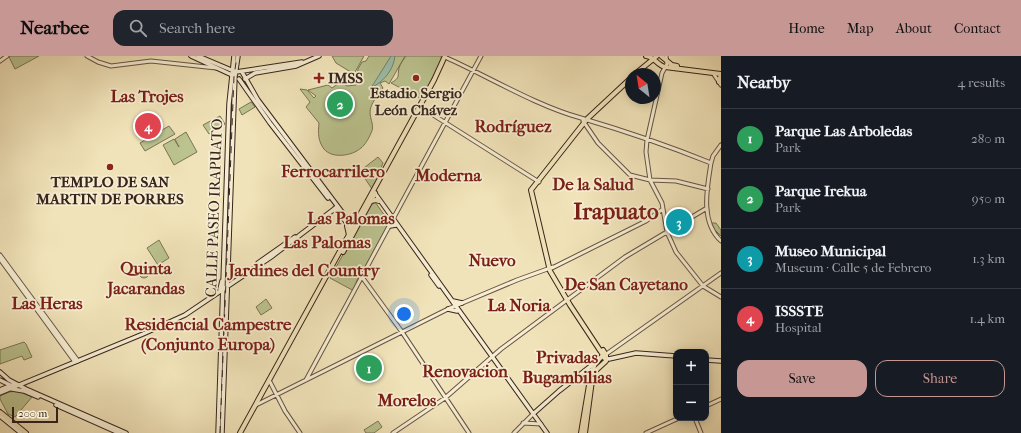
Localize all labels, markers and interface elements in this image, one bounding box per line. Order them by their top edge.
search box [113,10,393,46]
text: Nearbee [20,17,89,39]
icon: search [127,17,149,39]
text: Search here [159,19,235,37]
text: Home [788,20,825,37]
text: Map [847,20,874,37]
text: About [896,20,932,37]
text: Contact [954,20,1001,37]
north arrow [625,68,661,104]
place label: IMSS [328,69,363,87]
marker: IMSS [313,72,325,84]
text: Nearby [737,72,791,92]
marker: Estadio Sergio León Chávez [411,73,421,83]
text: 4 results [958,75,1005,90]
place label: Estadio Sergio León Chávez [370,84,462,119]
district label: Las Trojes [110,86,184,106]
pin: 2 [327,89,353,119]
pin: 4 [135,111,161,141]
district label: Rodríguez [474,116,552,137]
street label: CALLE PASEO IRAPUATO [202,118,226,298]
text: Parque Las Arboledas [775,122,912,140]
text: 1 [748,131,752,146]
text: 280 m [971,131,1005,146]
text: Park [775,140,801,155]
district label: Ferrocarrilero [280,161,385,181]
marker: TEMPLO DE SAN MARTIN DE PORRES [105,162,115,172]
district label: Moderna [414,165,482,185]
place label: TEMPLO DE SAN MARTIN DE PORRES [35,173,184,208]
district label: De la Salud [552,174,634,194]
text: Parque Irekua [775,182,867,200]
text: 2 [747,191,753,206]
text: 950 m [972,191,1005,206]
district label: Irapuato [573,198,659,225]
text: Park [775,200,801,215]
pin: 3 [666,207,692,237]
district label: Las Palomas [307,208,395,228]
district label: Las Palomas [283,232,371,252]
text: Museo Municipal [775,242,886,260]
district label: Nuevo [468,250,516,270]
text: 3 [747,251,753,266]
text: 1.3 km [972,251,1005,266]
district label: Quinta Jacarandas [105,258,185,299]
district label: Jardines del Country [227,260,380,281]
text: Museum · Calle 5 de Febrero [775,260,931,275]
district label: De San Cayetano [564,274,688,295]
district label: Las Heras [11,293,83,313]
district label: La Noria [487,295,552,315]
text: ISSSTE [775,302,823,320]
your location [394,304,414,324]
text: 4 [746,311,754,326]
text: 1.4 km [970,311,1005,326]
district label: Residencial Campestre (Conjunto Europa) [125,314,292,355]
text: Hospital [775,320,822,335]
district label: Privadas Bugambilias [522,347,612,388]
map controls [673,349,709,421]
button: + [673,349,709,385]
pin: 1 [356,353,382,383]
button: Save [737,360,867,397]
button: Share [875,360,1005,397]
district label: Renovacion [422,361,509,381]
button: − [673,385,709,421]
district label: Morelos [377,390,437,410]
scale bar [12,405,58,424]
text: 200 m [18,407,47,420]

